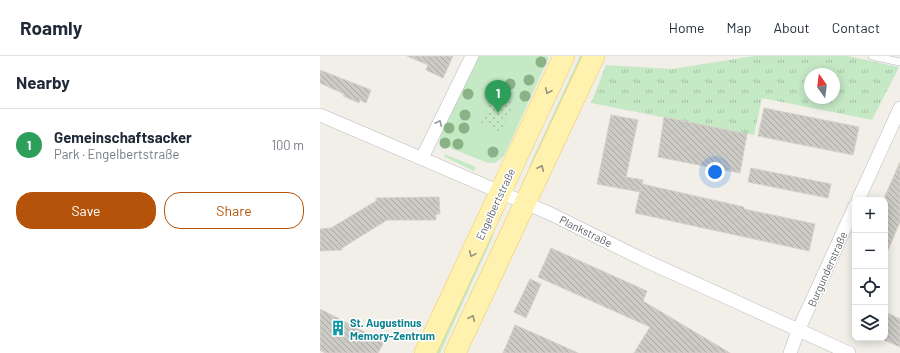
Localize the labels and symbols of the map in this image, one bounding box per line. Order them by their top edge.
north arrow [804,68,840,104]
pin: 1 [485,80,511,113]
one-way arrow [545,87,553,95]
one-way arrow [434,120,442,128]
your location [705,162,725,182]
one-way arrow [536,165,544,172]
street label: Engelbertstraße [473,166,517,242]
street label: Plankstraße [558,213,615,249]
street label: Burgunderstraße [805,229,849,309]
one-way arrow [469,249,477,257]
one-way arrow [467,314,475,322]
place label: St. Augustinus Memory-Zentrum [350,316,435,342]
building icon: St. Augustinus Memory-Zentrum [329,319,347,337]

